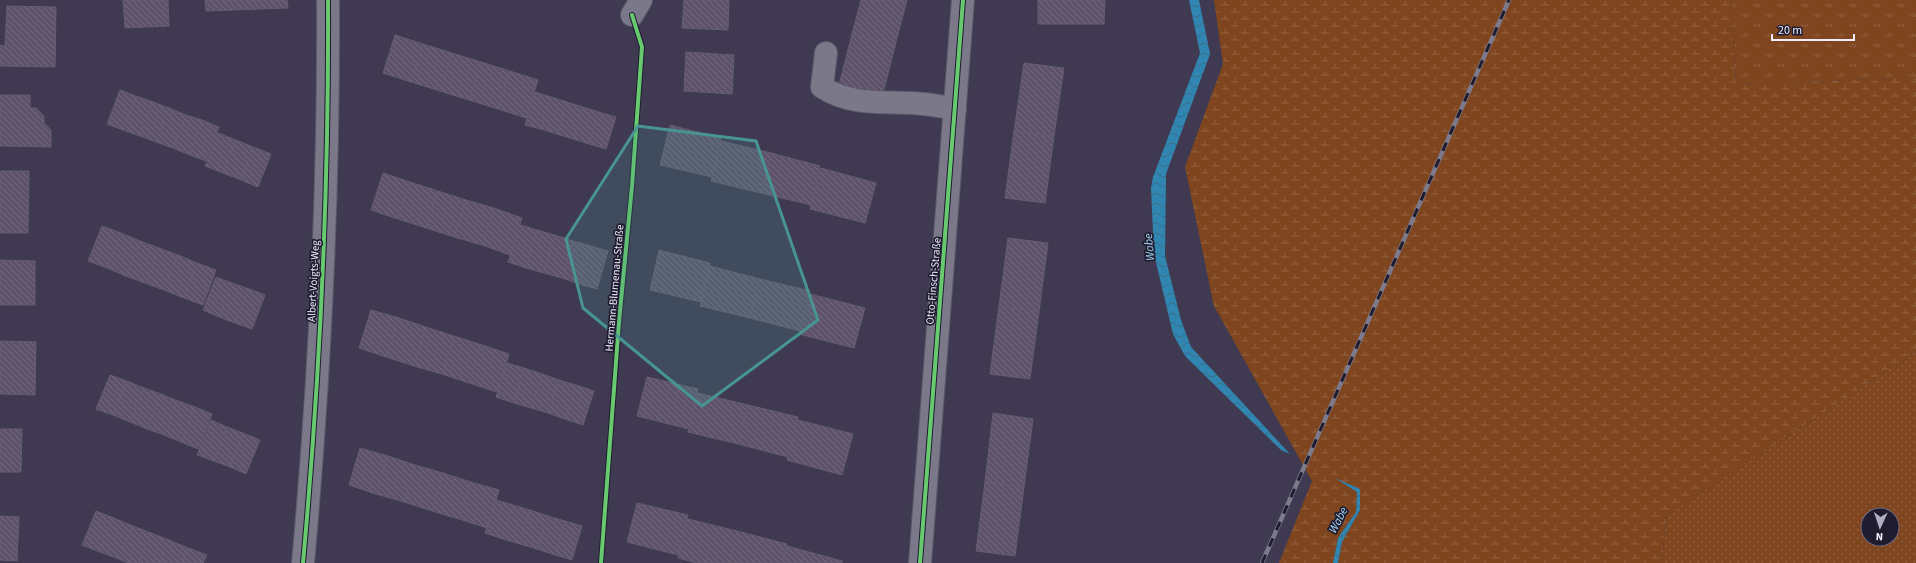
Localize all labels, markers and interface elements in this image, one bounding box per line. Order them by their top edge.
scale bar [1772,16,1854,42]
text: 20 m [1778,22,1802,39]
street label: Hermann-Blumenau-Straße [601,223,628,352]
water label: Wabe [1140,232,1159,261]
street label: Otto-Finsch-Straße [922,236,945,325]
street label: Albert-Voigts-Weg [304,239,323,322]
water label: Wabe [1325,504,1352,536]
north arrow [1860,507,1900,547]
text: N [1875,529,1884,544]

